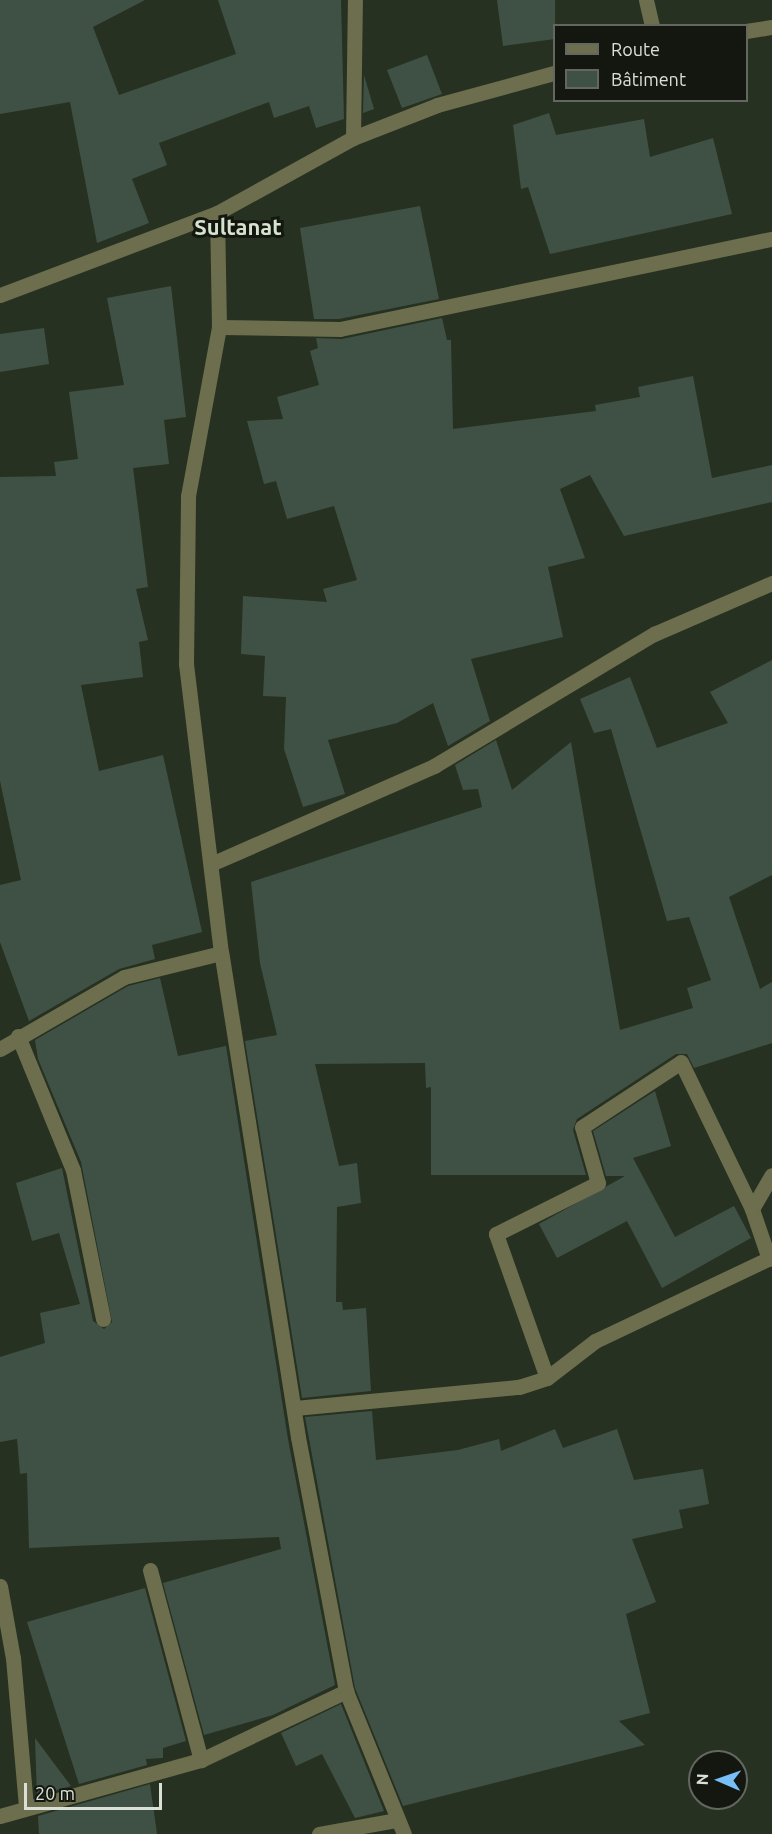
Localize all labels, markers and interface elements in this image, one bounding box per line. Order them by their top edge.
legend [553,24,748,102]
text: Route [611,39,660,59]
text: Bâtiment [611,69,686,89]
district label: Sultanat [194,214,282,240]
north arrow [688,1750,748,1810]
scale bar [27,1771,165,1809]
text: N [693,1773,711,1786]
text: 20 m [35,1783,75,1803]

